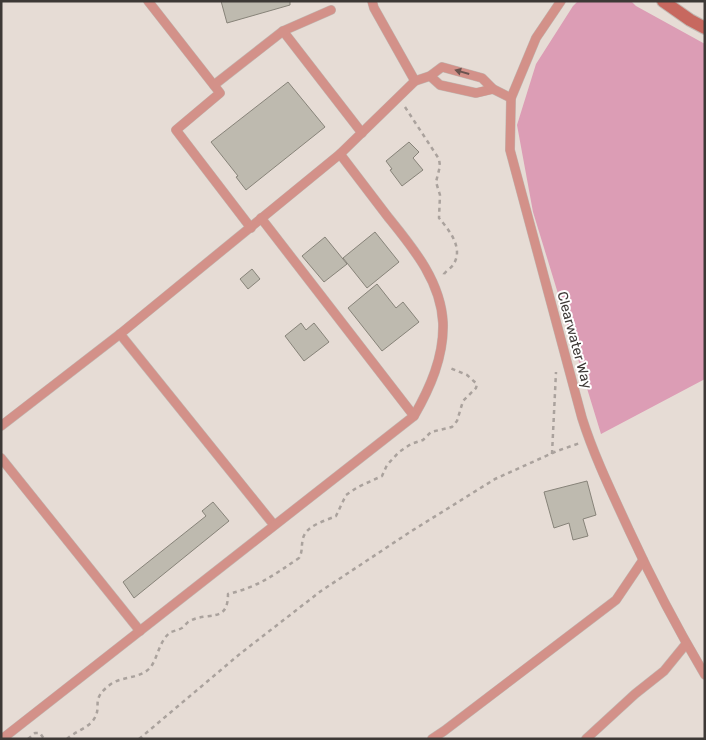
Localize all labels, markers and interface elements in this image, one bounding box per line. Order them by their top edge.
one-way arrow [455,68,470,76]
street label: Clearwater Way [553,290,596,391]

